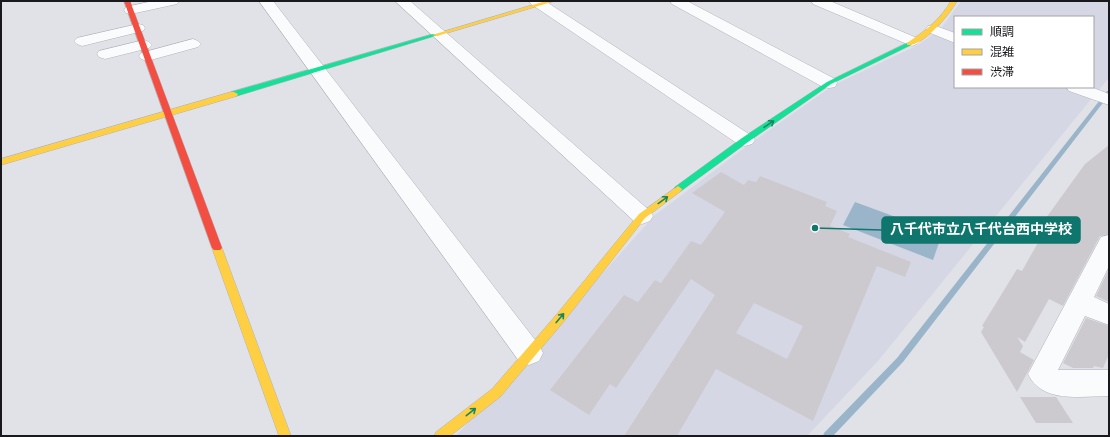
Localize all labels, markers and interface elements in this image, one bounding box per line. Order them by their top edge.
legend [954,16,1094,88]
text: 順調 [990,24,1014,39]
text: 混雑 [990,44,1014,59]
text: 渋滞 [990,64,1014,79]
one-way arrow [763,120,774,128]
one-way arrow [658,196,669,204]
callout: 八千代市立八千代台西中学校 [882,217,1080,243]
text: 八千代市立八千代台西中学校 [890,220,1072,238]
one-way arrow [555,314,564,324]
one-way arrow [465,408,476,416]

